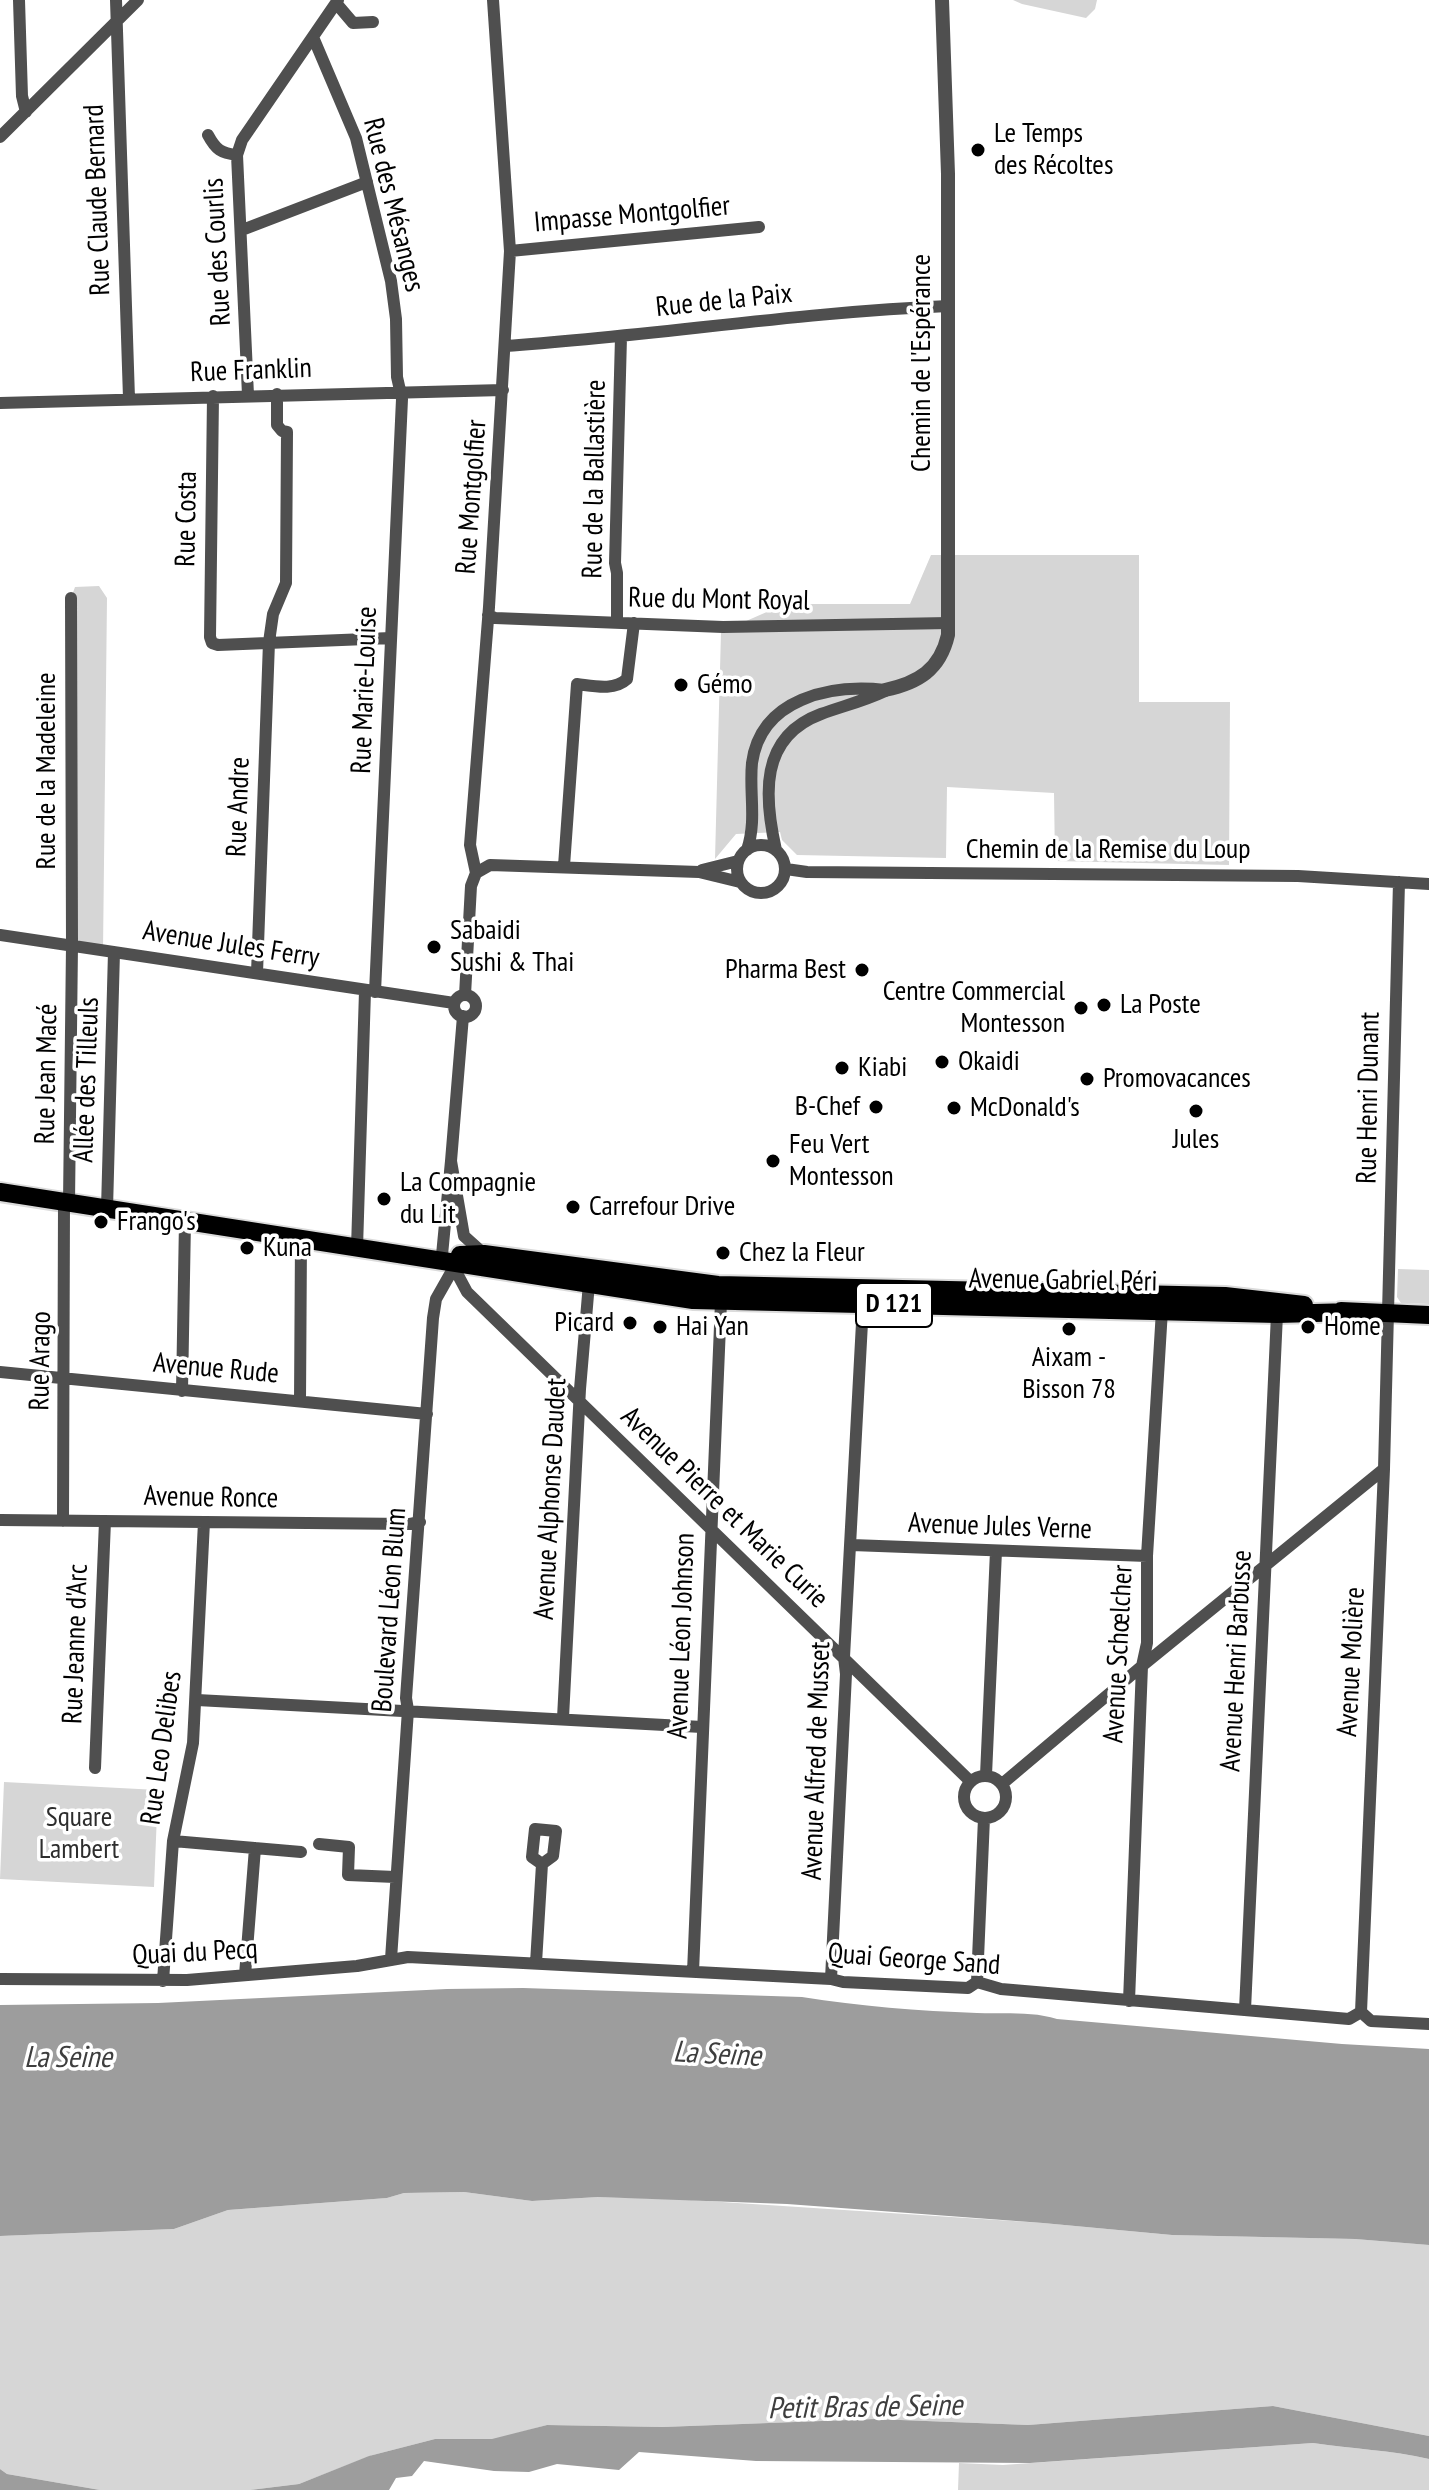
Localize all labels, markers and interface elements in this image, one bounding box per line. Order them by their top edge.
street label: Rue Claude Bernard [78,104,118,296]
street label: Rue des Mésanges [355,115,431,295]
place label: Le Temps des Récoltes [994,117,1113,183]
marker: Le Temps des Récoltes [969,141,987,159]
street label: Rue des Courlis [197,177,239,327]
street label: Impasse Montgolfier [533,190,731,240]
street label: Chemin de l'Espérance [905,254,939,472]
street label: Rue de la Paix [654,277,794,325]
street label: Rue Franklin [190,352,312,390]
street label: Rue de la Ballastière [576,379,614,579]
street label: Rue Montgolfier [450,419,494,575]
street label: Rue Costa [169,471,205,567]
street label: Rue du Mont Royal [628,582,810,618]
street label: Rue Marie-Louise [345,606,385,774]
place label: Gémo [697,668,753,702]
street label: Rue de la Madeleine [30,672,64,870]
marker: Gémo [672,676,690,694]
street label: Rue Andre [220,756,258,858]
street label: Chemin de la Remise du Loup [966,833,1250,867]
street label: Avenue Jules Ferry [140,914,322,976]
place label: Sabaidi Sushi & Thai [450,914,574,980]
marker: Sabaidi Sushi & Thai [425,938,443,956]
place label: Pharma Best [725,953,846,987]
marker: Pharma Best [853,961,871,979]
place label: Centre Commercial Montesson [883,975,1065,1041]
place label: La Poste [1120,988,1201,1022]
marker: La Poste [1095,996,1113,1014]
street label: Allée des Tilleuls [67,997,107,1163]
marker: Centre Commercial Montesson [1072,999,1090,1017]
street label: Rue Jean Macé [29,1003,65,1145]
street label: Rue Henri Dunant [1351,1012,1387,1184]
place label: Okaidi [958,1045,1020,1079]
place label: Kiabi [858,1051,907,1085]
marker: Okaidi [933,1053,951,1071]
marker: Kiabi [833,1059,851,1077]
place label: Promovacances [1103,1062,1251,1096]
marker: Promovacances [1078,1070,1096,1088]
place label: B-Chef [795,1090,860,1124]
place label: McDonald's [970,1091,1080,1125]
marker: B-Chef [867,1098,885,1116]
marker: McDonald's [945,1099,963,1117]
marker: Jules [1187,1102,1205,1120]
place label: Jules [1173,1123,1219,1157]
place label: Feu Vert Montesson [789,1128,894,1194]
marker: Feu Vert Montesson [764,1152,782,1170]
place label: La Compagnie du Lit [400,1166,536,1232]
marker: La Compagnie du Lit [375,1190,393,1208]
place label: Carrefour Drive [589,1190,735,1224]
marker: Carrefour Drive [564,1198,582,1216]
place label: Frango's [117,1205,196,1239]
marker: Frango's [92,1213,110,1231]
place label: Kuna [263,1231,312,1265]
place label: Chez la Fleur [739,1236,865,1270]
marker: Kuna [238,1239,256,1257]
marker: Chez la Fleur [714,1244,732,1262]
street label: Avenue Gabriel Péri [968,1263,1158,1299]
road number: D 121 [856,1283,932,1327]
place label: Picard [554,1306,614,1340]
place label: Hai Yan [676,1310,749,1344]
place label: Home [1324,1310,1381,1344]
street label: Rue Arago [23,1311,59,1411]
marker: Picard [621,1314,639,1332]
marker: Hai Yan [651,1318,669,1336]
marker: Home [1299,1318,1317,1336]
marker: Aixam - Bisson 78 [1060,1320,1078,1338]
place label: Aixam - Bisson 78 [1022,1341,1116,1407]
street label: Avenue Rude [152,1347,280,1391]
street label: Avenue Alphonse Daudet [528,1377,574,1621]
street label: Avenue Pierre et Marie Curie [613,1400,835,1616]
street label: Avenue Ronce [143,1480,279,1516]
street label: Boulevard Léon Blum [366,1507,414,1713]
street label: Avenue Jules Verne [908,1507,1092,1547]
street label: Avenue Léon Johnson [662,1532,702,1740]
street label: Avenue Henri Barbusse [1214,1549,1260,1773]
street label: Rue Jeanne d'Arc [56,1563,96,1725]
street label: Avenue Schœlcher [1098,1564,1140,1744]
street label: Avenue Molière [1331,1586,1373,1738]
street label: Avenue Alfred de Musset [796,1641,838,1881]
street label: Rue Leo Delibes [135,1669,189,1827]
park label: Square Lambert [39,1801,119,1867]
street label: Quai du Pecq [131,1933,259,1973]
street label: Quai George Sand [827,1937,1001,1983]
water label: La Seine [672,2035,762,2075]
water label: La Seine [24,2040,112,2076]
water label: Petit Bras de Seine [768,2388,962,2428]

